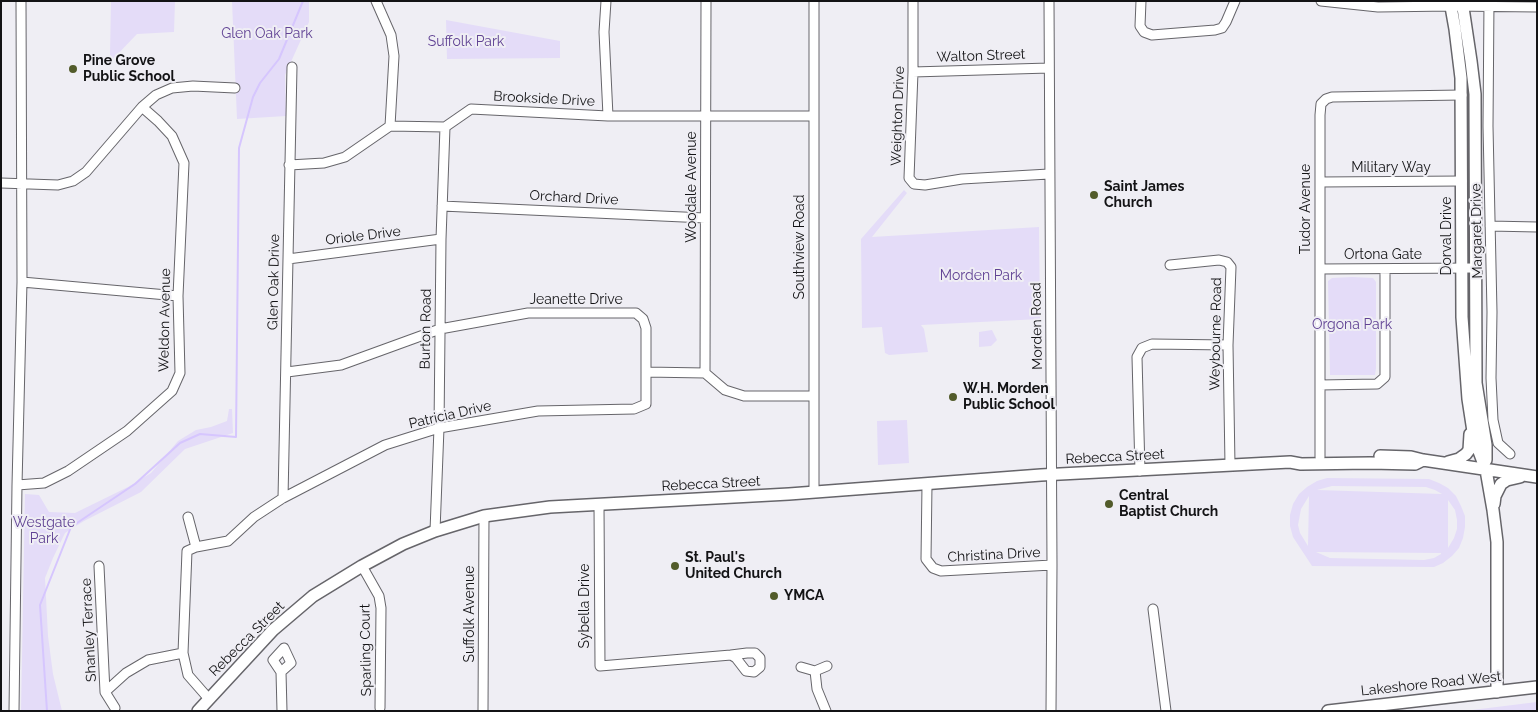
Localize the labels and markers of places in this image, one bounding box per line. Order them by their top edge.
place label: Pine Grove Public School [83,53,175,85]
marker: Pine Grove Public School [67,63,79,75]
place label: Saint James Church [1104,179,1184,212]
marker: Saint James Church [1088,189,1100,201]
place label: W.H. Morden Public School [963,381,1055,414]
marker: W.H. Morden Public School [947,391,959,403]
place label: Central Baptist Church [1119,488,1218,520]
marker: Central Baptist Church [1103,498,1115,510]
place label: St. Paul's United Church [685,550,782,582]
marker: St. Paul's United Church [669,560,681,572]
place label: YMCA [784,588,824,604]
marker: YMCA [768,590,780,602]

